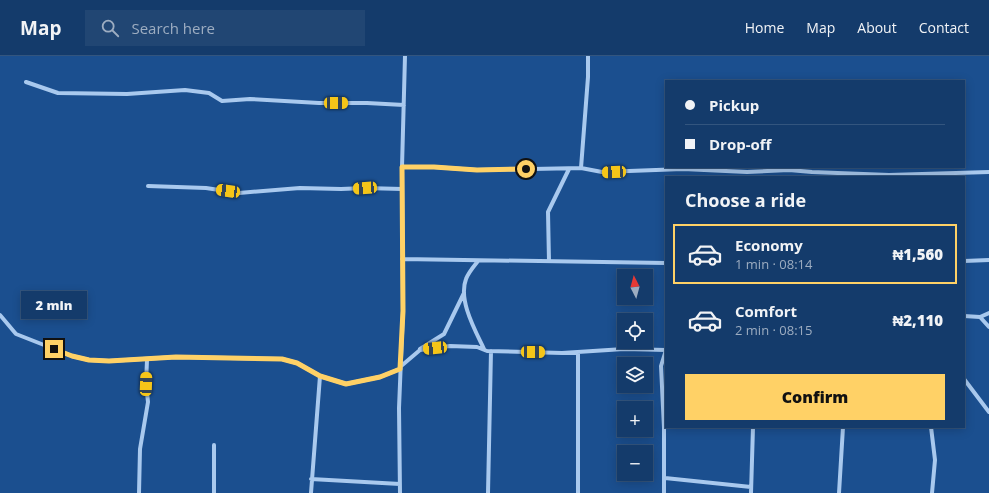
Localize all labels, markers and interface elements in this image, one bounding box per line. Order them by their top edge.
search box [85,10,365,46]
text: Map [20,15,61,41]
icon: search [99,17,121,39]
text: Search here [131,18,215,38]
text: Home [745,18,784,37]
text: Map [806,18,835,37]
text: About [857,18,897,37]
text: Contact [919,18,969,37]
text: Pickup [709,95,759,115]
car [324,97,348,109]
text: Drop-off [709,134,771,154]
route start [517,160,535,178]
car [602,165,626,179]
car [353,181,377,195]
car [215,183,241,199]
text: Choose a ride [685,188,806,212]
text: Economy [735,235,803,255]
icon: car [687,236,723,272]
text: ₦1,560 [892,244,943,264]
text: 1 min · 08:14 [735,255,812,273]
north arrow [617,269,653,305]
map controls [617,269,653,481]
callout: 2 min [21,291,87,319]
text: 2 min [36,296,72,314]
text: Comfort [735,301,797,321]
icon: car [687,302,723,338]
text: ₦2,110 [892,310,943,330]
button: locate [617,313,653,349]
text: 2 min · 08:15 [735,321,812,339]
route end [45,340,63,358]
car [422,341,448,355]
car [521,346,545,358]
button: layers [617,357,653,393]
car [140,372,152,396]
button: Confirm [685,374,945,420]
button: + [617,401,653,437]
button: − [617,445,653,481]

